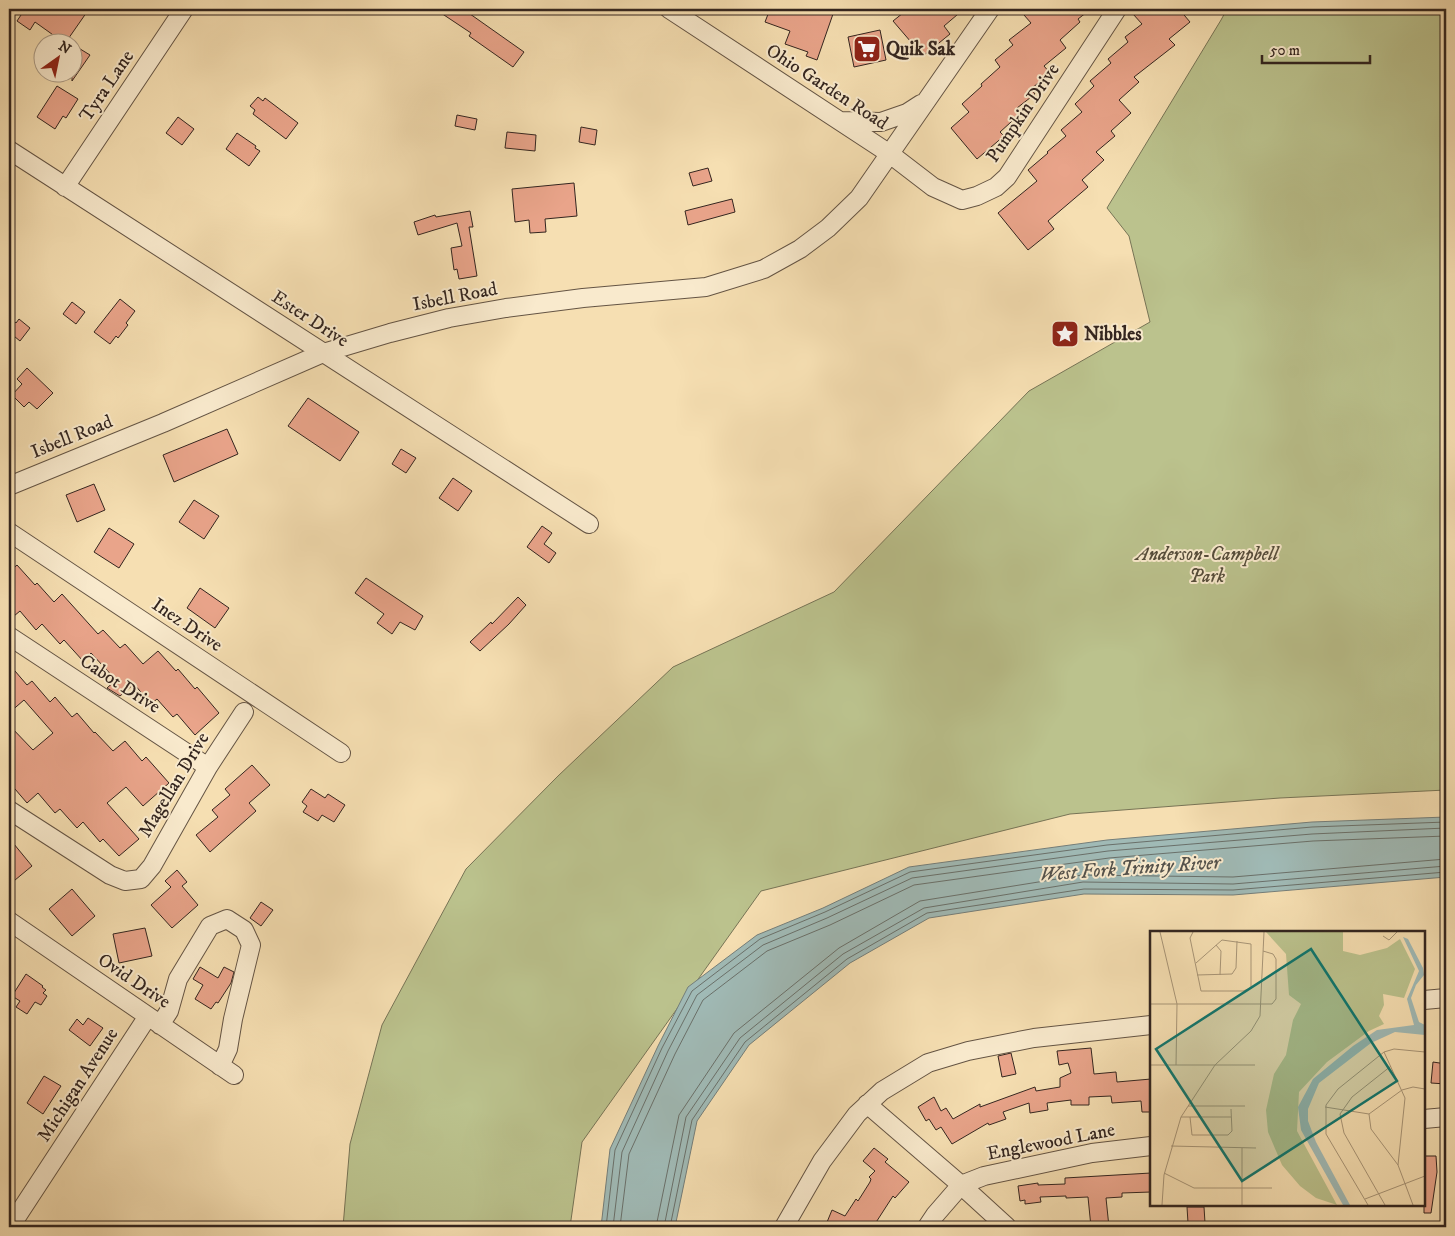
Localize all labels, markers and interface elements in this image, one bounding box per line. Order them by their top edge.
north arrow [32,32,82,82]
scale bar [1262,32,1370,64]
supermarket icon: Quik Sak [852,34,882,64]
text: N [55,37,75,59]
place label: Quik Sak [886,38,956,61]
street label: Ohio Garden Road [762,39,893,135]
text: 50 m [1270,41,1300,60]
street label: Tyra Lane [75,46,139,126]
street label: Pumpkin Drive [981,59,1065,167]
street label: Isbell Road [411,277,500,316]
street label: Ester Drive [267,286,353,352]
place icon: Nibbles [1050,319,1080,349]
place label: Nibbles [1084,323,1142,346]
street label: Isbell Road [28,410,117,464]
park label: Anderson-Campbell Park [1134,543,1280,588]
street label: Inez Drive [147,593,227,657]
street label: Cabot Drive [75,649,165,719]
street label: Magellan Drive [134,728,214,842]
water label: West Fork Trinity River [1039,850,1223,888]
inset map [1150,931,1425,1206]
street label: Ovid Drive [93,948,175,1014]
street label: Michigan Avenue [33,1024,124,1146]
street label: Englewood Lane [985,1118,1117,1166]

